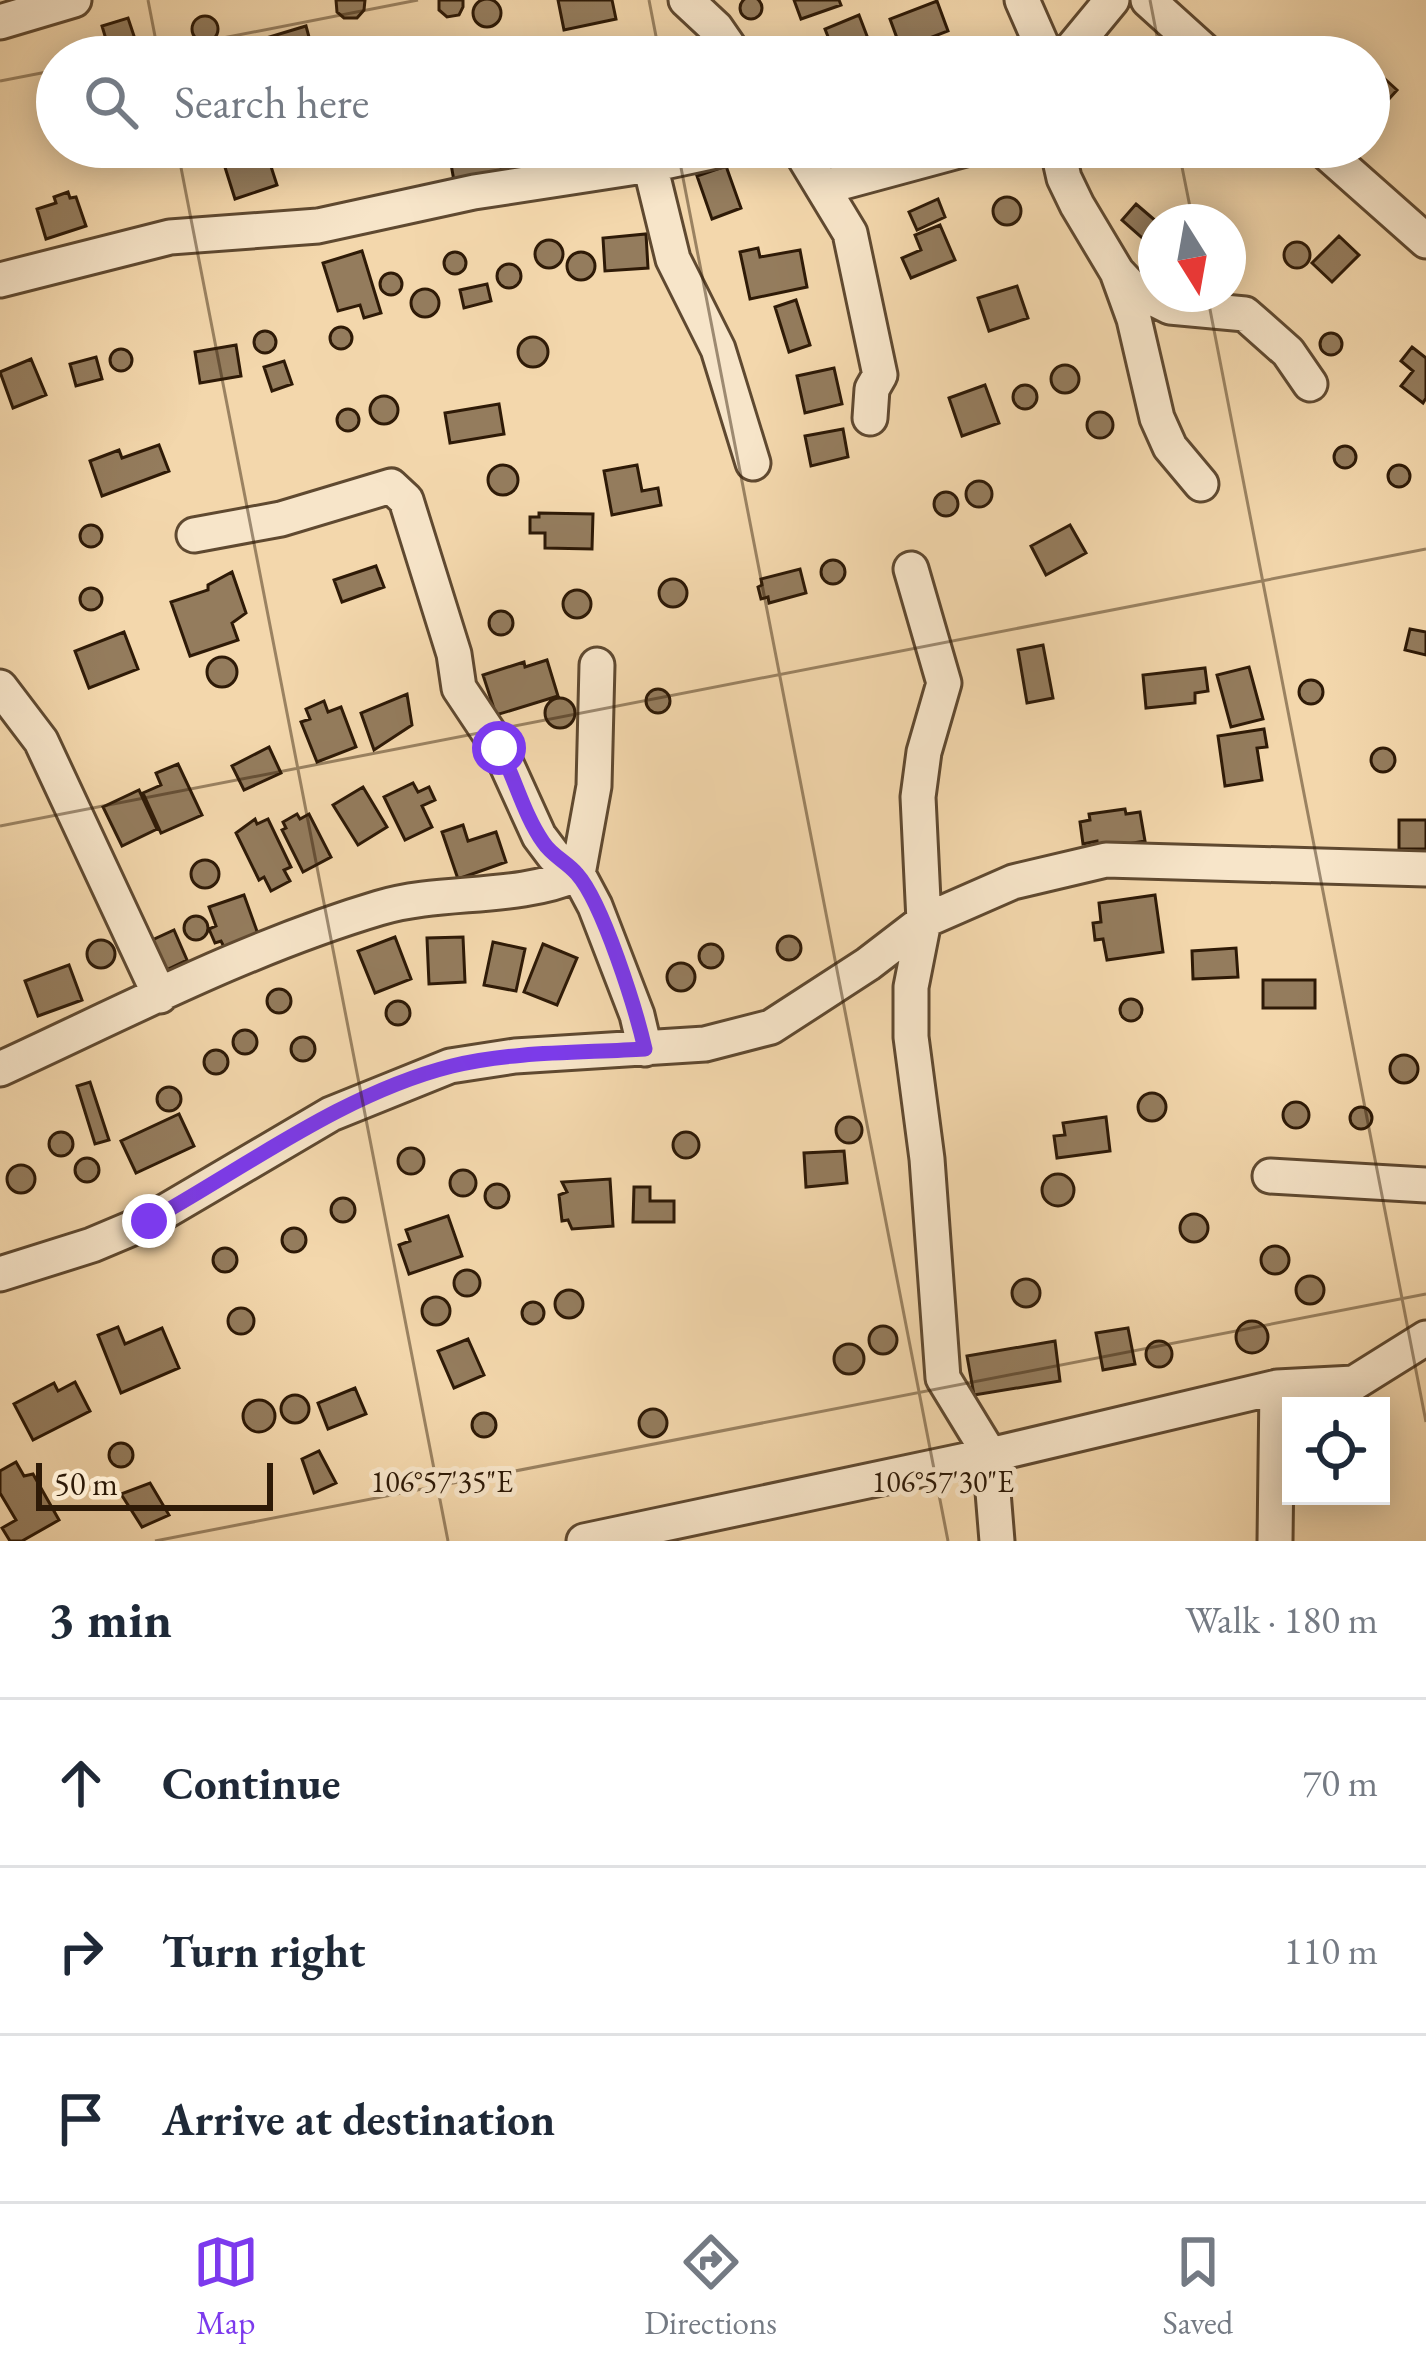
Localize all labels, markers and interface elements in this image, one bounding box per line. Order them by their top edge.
search box [36,36,1390,168]
icon: search [78,69,144,135]
text: Search here [174,73,369,131]
north arrow [1138,204,1246,312]
route start [472,721,526,775]
route end [122,1194,176,1248]
map controls [1282,1397,1390,1505]
button: locate [1282,1397,1390,1505]
scale bar [36,1457,273,1510]
text: 50 m [54,1462,118,1505]
text: 106°57'35"E [371,1462,513,1501]
text: 106°57'30"E [872,1462,1014,1501]
text: 3 min [48,1586,172,1652]
text: Walk · 180 m [1185,1594,1378,1645]
icon: ahead [48,1750,114,1816]
text: Continue [162,1754,340,1812]
text: 70 m [1302,1757,1378,1808]
icon: right [48,1918,114,1984]
text: Turn right [162,1922,365,1980]
text: 110 m [1284,1925,1378,1976]
icon: arrive [48,2086,114,2152]
text: Arrive at destination [162,2090,555,2148]
tab: Map [193,2229,259,2344]
tab: Directions [644,2229,777,2344]
tab: Saved [1163,2229,1233,2344]

